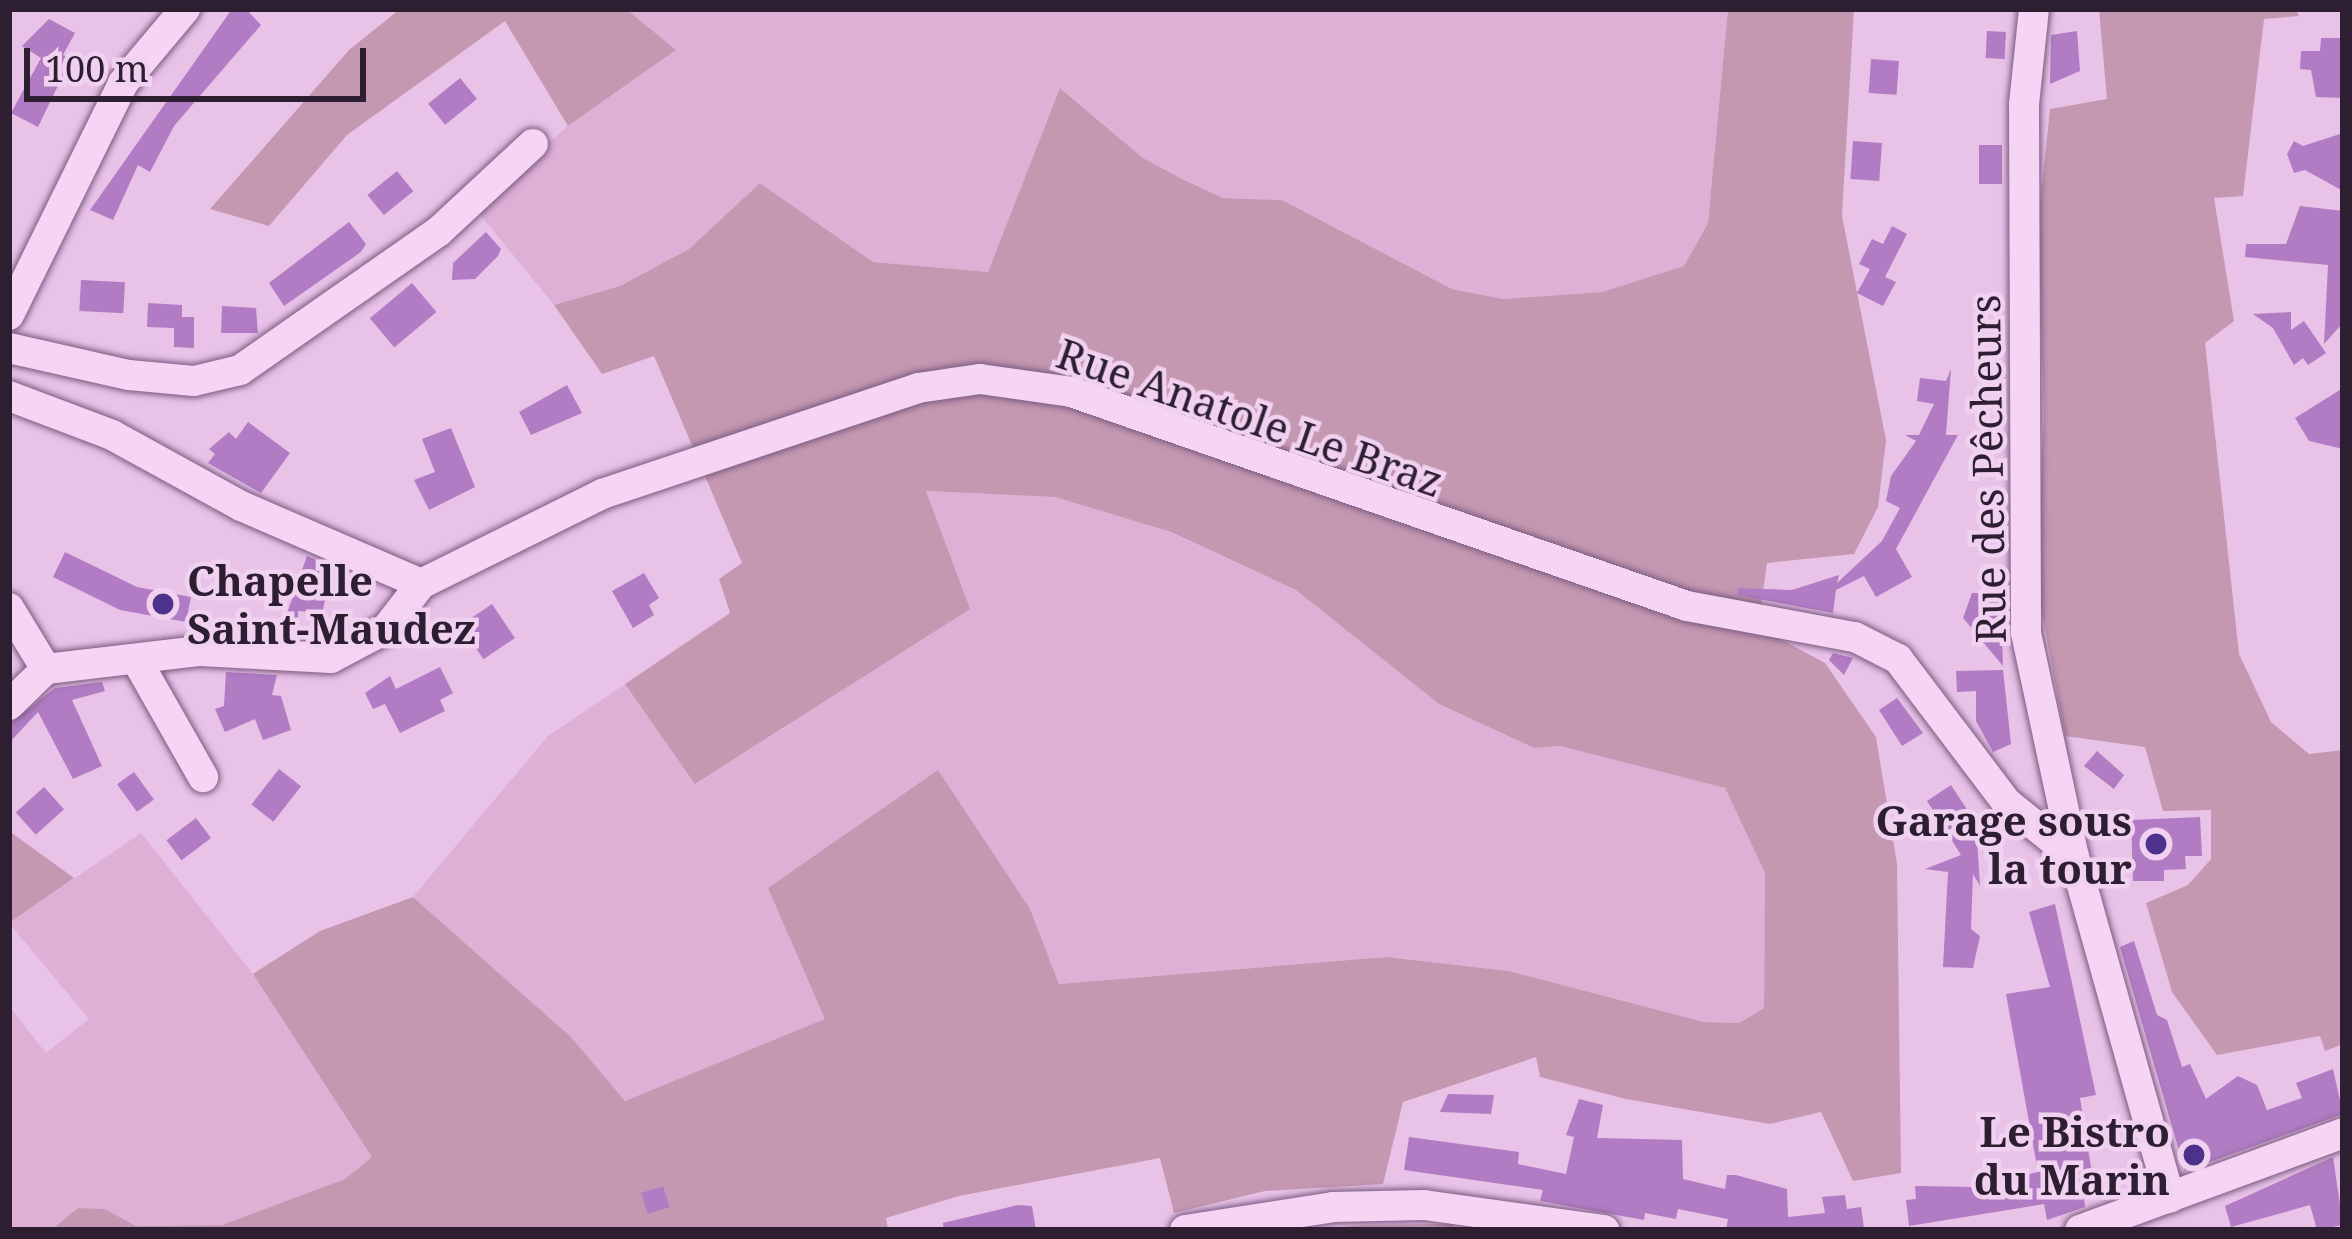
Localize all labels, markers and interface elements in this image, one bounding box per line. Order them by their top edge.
scale bar [30,24,372,98]
text: 100 m [45,44,149,93]
street label: Rue des Pêcheurs [1959,294,2015,644]
street label: Rue Anatole Le Braz [1051,327,1449,507]
place label: Chapelle Saint-Maudez [187,555,476,654]
marker: Chapelle Saint-Maudez [150,591,176,617]
place label: Garage sous la tour [1875,795,2132,894]
marker: Garage sous la tour [2143,831,2169,857]
place label: Le Bistro du Marin [1974,1106,2170,1204]
marker: Le Bistro du Marin [2181,1142,2207,1168]

